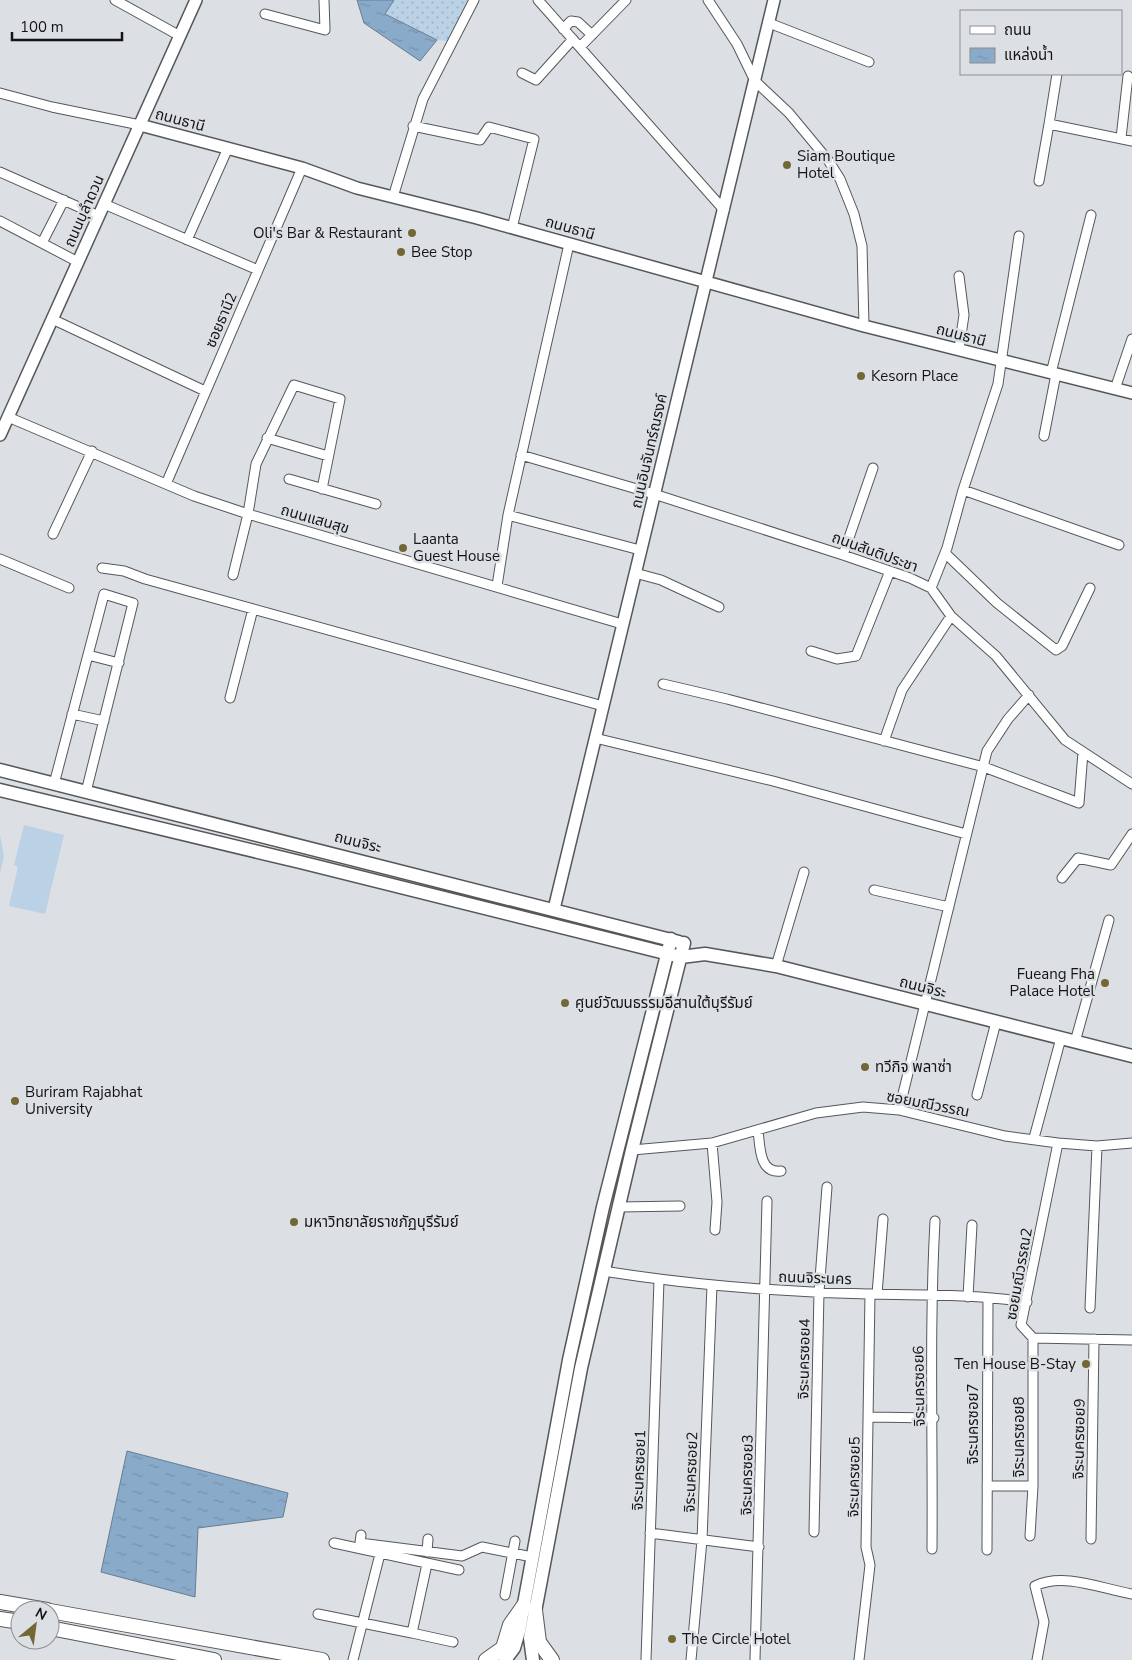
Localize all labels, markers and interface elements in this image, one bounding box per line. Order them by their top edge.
scale bar [12,10,122,42]
legend [960,10,1122,75]
text: 100 m [20,17,64,37]
text: ถนน [1004,20,1031,40]
text: แหล่งน้ำ [1004,44,1053,65]
street label: ถนนธานี [153,104,207,136]
place label: Siam Boutique Hotel [797,146,895,183]
marker: Siam Boutique Hotel [781,159,793,171]
street label: ถนนบุลำดวน [59,172,109,250]
street label: ถนนธานี [543,211,597,245]
place label: Oli's Bar & Restaurant [253,223,403,243]
marker: Oli's Bar & Restaurant [406,227,418,239]
place label: Bee Stop [411,242,473,262]
marker: Bee Stop [395,246,407,258]
street label: ซอยธานี2 [200,289,242,351]
street label: ถนนธานี [934,319,988,351]
place label: Kesorn Place [871,366,958,386]
marker: Kesorn Place [855,370,867,382]
street label: ถนนอินจันทร์ณรงค์ [626,392,672,510]
street label: ถนนแสนสุข [278,500,352,538]
street label: ถนนสันติประชา [829,527,921,577]
place label: Laanta Guest House [413,529,500,566]
marker: Laanta Guest House [397,542,409,554]
street label: ถนนจิระ [332,827,384,857]
place label: Fueang Fha Palace Hotel [1010,964,1096,1001]
street label: ถนนจิระ [897,972,949,1002]
marker: Fueang Fha Palace Hotel [1099,977,1111,989]
place label: ศูนย์วัฒนธรรมอีสานใต้บุรีรัมย์ [575,993,753,1013]
marker: ศูนย์วัฒนธรรมอีสานใต้บุรีรัมย์ [559,997,571,1009]
place label: ทวีกิจ พลาซ่า [875,1057,952,1077]
marker: ทวีกิจ พลาซ่า [859,1061,871,1073]
place label: Buriram Rajabhat University [25,1082,143,1119]
street label: ซอยมณีวรรณ [885,1086,971,1122]
marker: Buriram Rajabhat University [9,1095,21,1107]
place label: มหาวิทยาลัยราชภัฏบุรีรัมย์ [304,1212,459,1232]
marker: มหาวิทยาลัยราชภัฏบุรีรัมย์ [288,1216,300,1228]
street label: ซอยมณีวรรณ2 [1001,1226,1037,1322]
street label: ถนนจิระนคร [778,1267,852,1289]
street label: จิระนครซอย4 [793,1318,815,1400]
street label: จิระนครซอย6 [908,1345,930,1427]
place label: Ten House B-Stay [954,1354,1076,1374]
marker: Ten House B-Stay [1080,1358,1092,1370]
street label: จิระนครซอย7 [963,1384,983,1464]
street label: จิระนครซอย8 [1009,1397,1029,1477]
street label: จิระนครซอย9 [1068,1398,1090,1480]
street label: จิระนครซอย1 [628,1429,650,1511]
street label: จิระนครซอย2 [680,1431,702,1513]
street label: จิระนครซอย3 [736,1434,758,1516]
street label: จิระนครซอย5 [843,1436,865,1518]
north arrow [10,1600,60,1650]
text: N [32,1603,50,1625]
place label: The Circle Hotel [682,1629,791,1649]
marker: The Circle Hotel [666,1633,678,1645]

